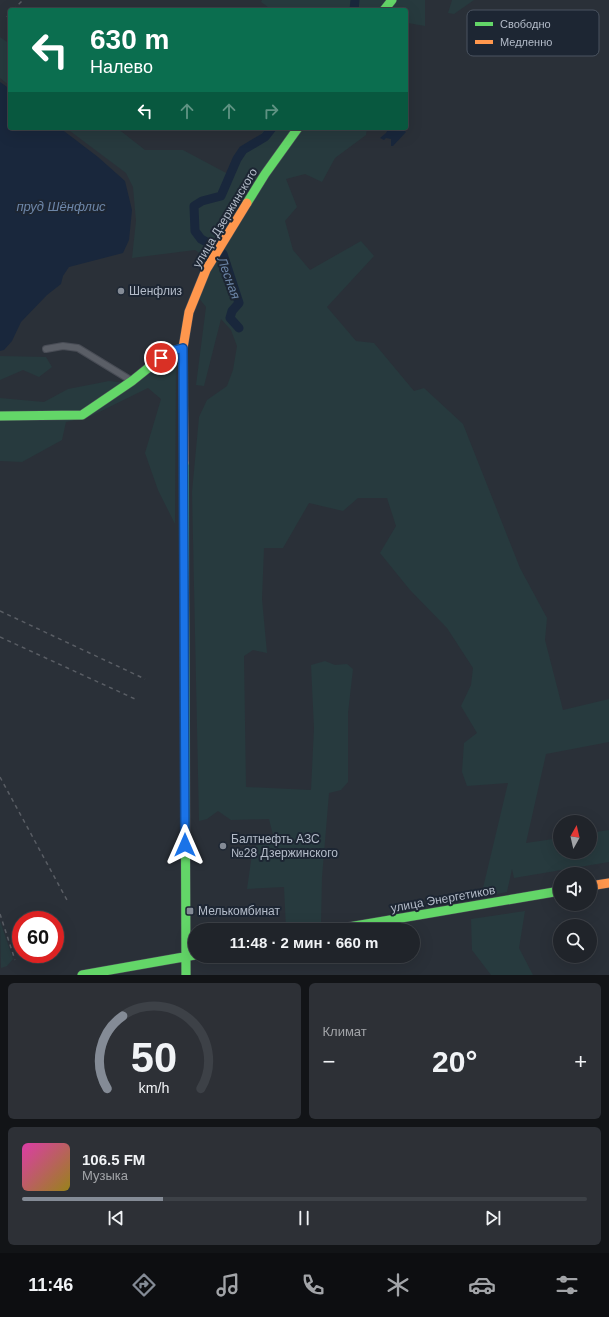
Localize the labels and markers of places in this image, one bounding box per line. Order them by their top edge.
place label: Шенфлиз [129,284,183,298]
marker: Шенфлиз [116,286,126,296]
pin [144,341,178,375]
place label: Балтнефть АЗС №28 Дзержинского [231,832,338,860]
marker: Балтнефть АЗС №28 Дзержинского [218,841,228,851]
place label: Мелькомбинат [198,904,280,918]
marker: Мелькомбинат [185,906,195,916]

